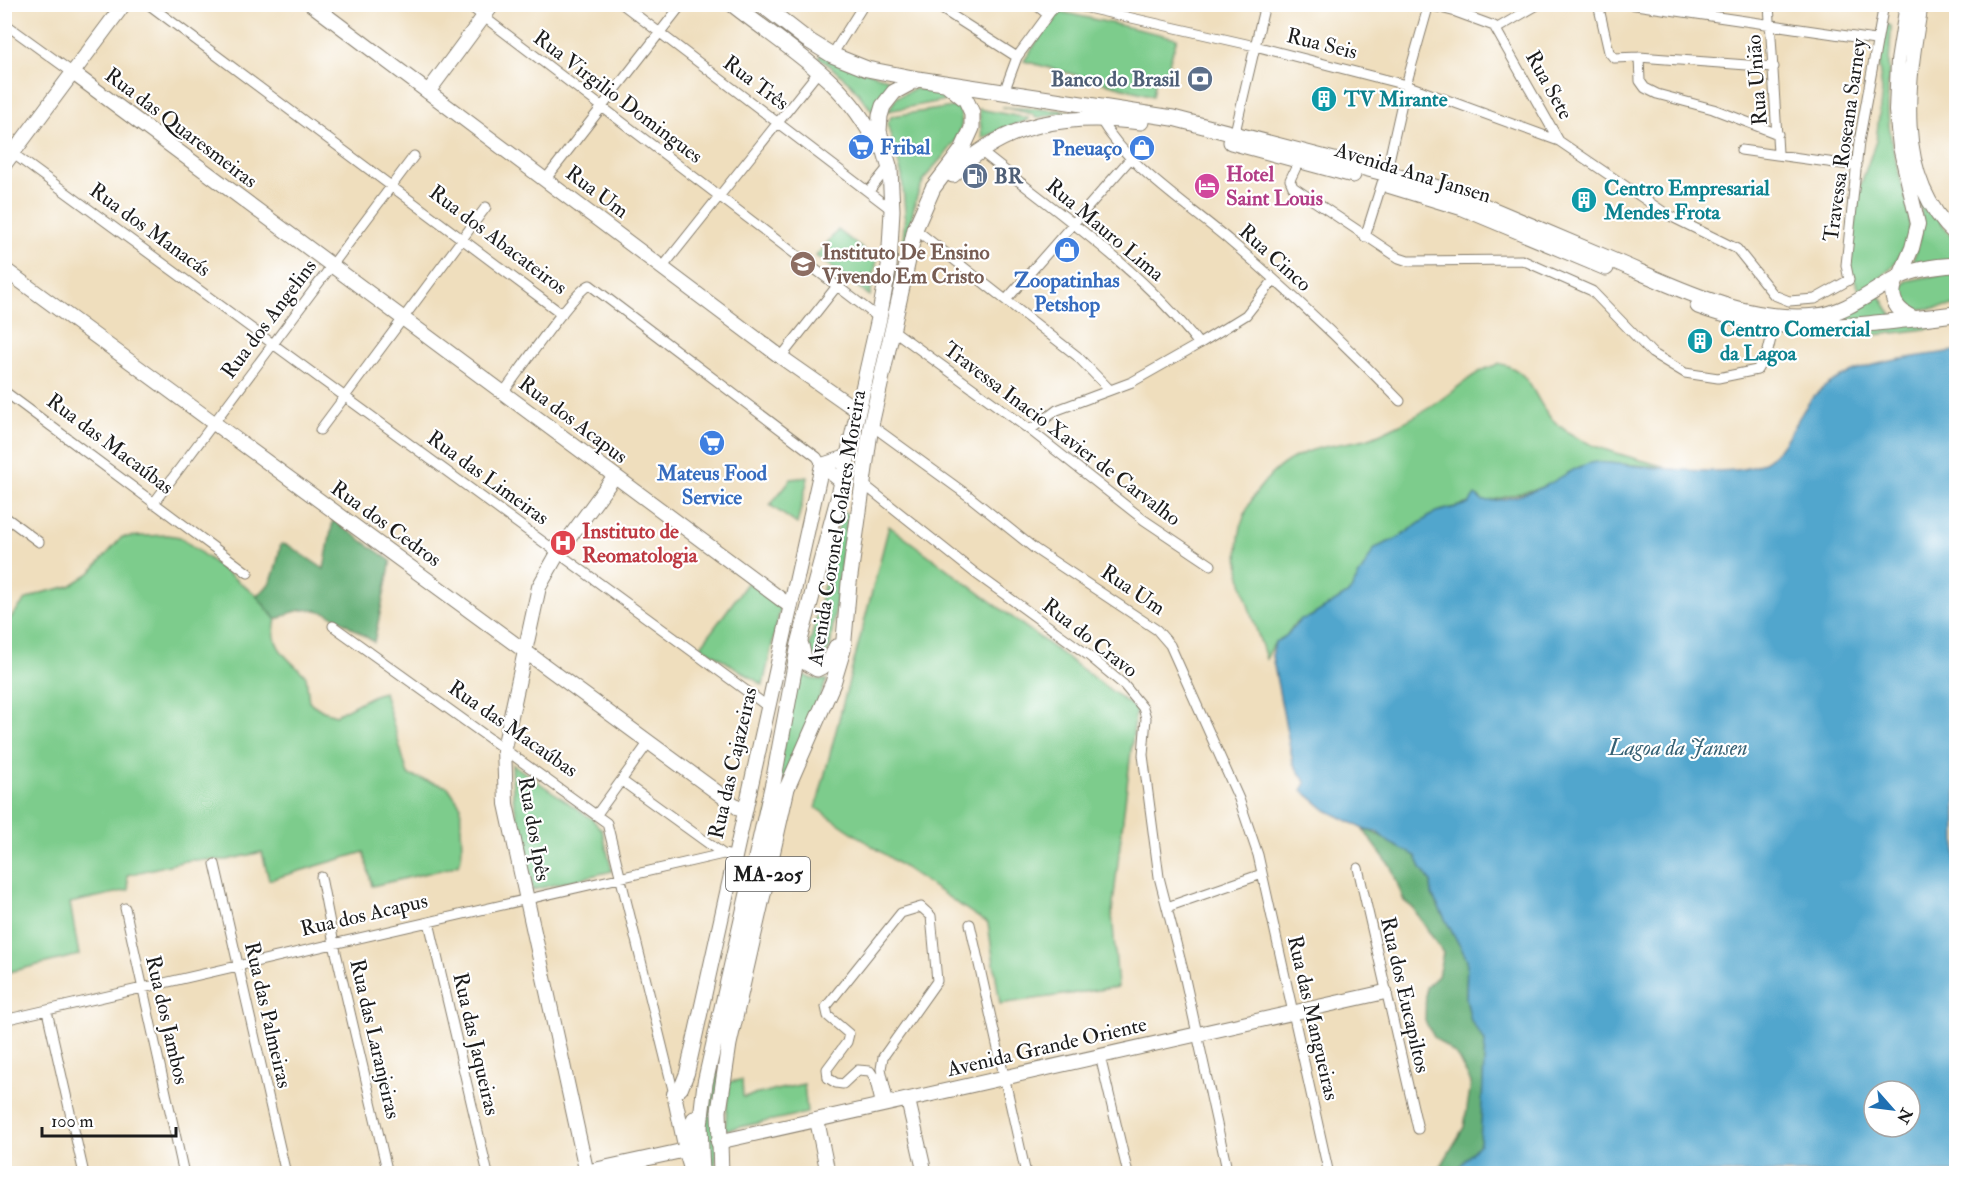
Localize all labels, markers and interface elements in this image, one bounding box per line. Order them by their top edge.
street label: Rua Seis [1284,22,1360,66]
street label: Rua Virgilio Domingues [528,24,708,170]
street label: Rua União [1740,34,1774,126]
street label: Travessa Roseana Sarney [1817,36,1873,243]
street label: Rua Sete [1519,46,1579,124]
street label: Rua Três [718,49,794,117]
street label: Rua das Quaresmeiras [99,62,263,194]
bank icon: Banco do Brasil [1185,64,1215,94]
place label: Banco do Brasil [1051,66,1181,93]
building icon: TV Mirante [1309,84,1339,114]
place label: TV Mirante [1343,86,1448,113]
supermarket icon: Fribal [846,132,876,162]
shop icon: Pneuaço [1127,133,1157,163]
place label: Fribal [880,134,931,161]
place label: Pneuaço [1052,135,1122,162]
street label: Avenida Ana Jansen [1331,136,1494,210]
street label: Rua Um [560,160,634,224]
fuel station icon: BR [960,161,990,191]
place label: Hotel Saint Louis [1226,161,1323,212]
place label: BR [994,163,1024,190]
hotel icon: Hotel Saint Louis [1192,171,1222,201]
street label: Rua Mauro Lima [1040,173,1170,288]
place label: Centro Empresarial Mendes Frota [1603,175,1770,226]
street label: Rua dos Manacás [84,177,216,283]
street label: Rua dos Abacateiros [423,179,573,301]
building icon: Centro Empresarial Mendes Frota [1569,185,1599,215]
street label: Rua Cinco [1233,218,1317,298]
shop icon: Zoopatinhas Petshop [1052,235,1082,265]
place label: Instituto De Ensino Vivendo Em Cristo [821,239,990,290]
school or university icon: Instituto De Ensino Vivendo Em Cristo [788,249,818,279]
street label: Rua dos Angelins [215,254,323,384]
place label: Zoopatinhas Petshop [1014,267,1120,318]
place label: Centro Comercial da Lagoa [1720,316,1871,367]
building icon: Centro Comercial da Lagoa [1685,326,1715,356]
street label: Travessa Inacio Xavier de Carvalho [938,336,1186,532]
street label: Rua dos Acapus [513,370,633,470]
street label: Rua das Macaúbas [41,387,179,501]
street label: Avenida Coronel Colares Moreira [802,388,872,669]
street label: Rua das Limeiras [422,425,554,531]
supermarket icon: Mateus Food Service [697,428,727,458]
place label: Mateus Food Service [656,460,768,511]
street label: Rua dos Cedros [325,475,447,573]
place label: Instituto de Reomatologia [582,518,699,569]
hospital icon: Instituto de Reomatologia [548,528,578,558]
street label: Rua Um [1096,559,1170,621]
street label: Rua do Cravo [1037,592,1143,684]
street label: Rua das Macaúbas [443,674,583,784]
street label: Rua das Cajazeiras [702,684,764,842]
water label: Lagoa da Jansen [1607,734,1748,762]
street label: Rua dos Ipês [512,775,556,883]
road number: MA-205 [726,857,810,891]
street label: Rua dos Acapus [298,887,430,943]
street label: Rua dos Eucapiltos [1374,914,1436,1076]
street label: Rua das Mangueiras [1281,933,1345,1103]
street label: Rua das Palmeiras [238,939,298,1091]
street label: Rua dos Jambos [139,953,195,1087]
street label: Rua das Laranjeiras [343,956,407,1122]
street label: Rua das Jaqueiras [446,970,506,1118]
street label: Avenida Grande Oriente [944,1011,1150,1083]
north arrow [1862,1079,1922,1139]
scale bar [42,1100,176,1138]
text: N [1892,1104,1917,1127]
text: 100 m [51,1110,94,1133]

